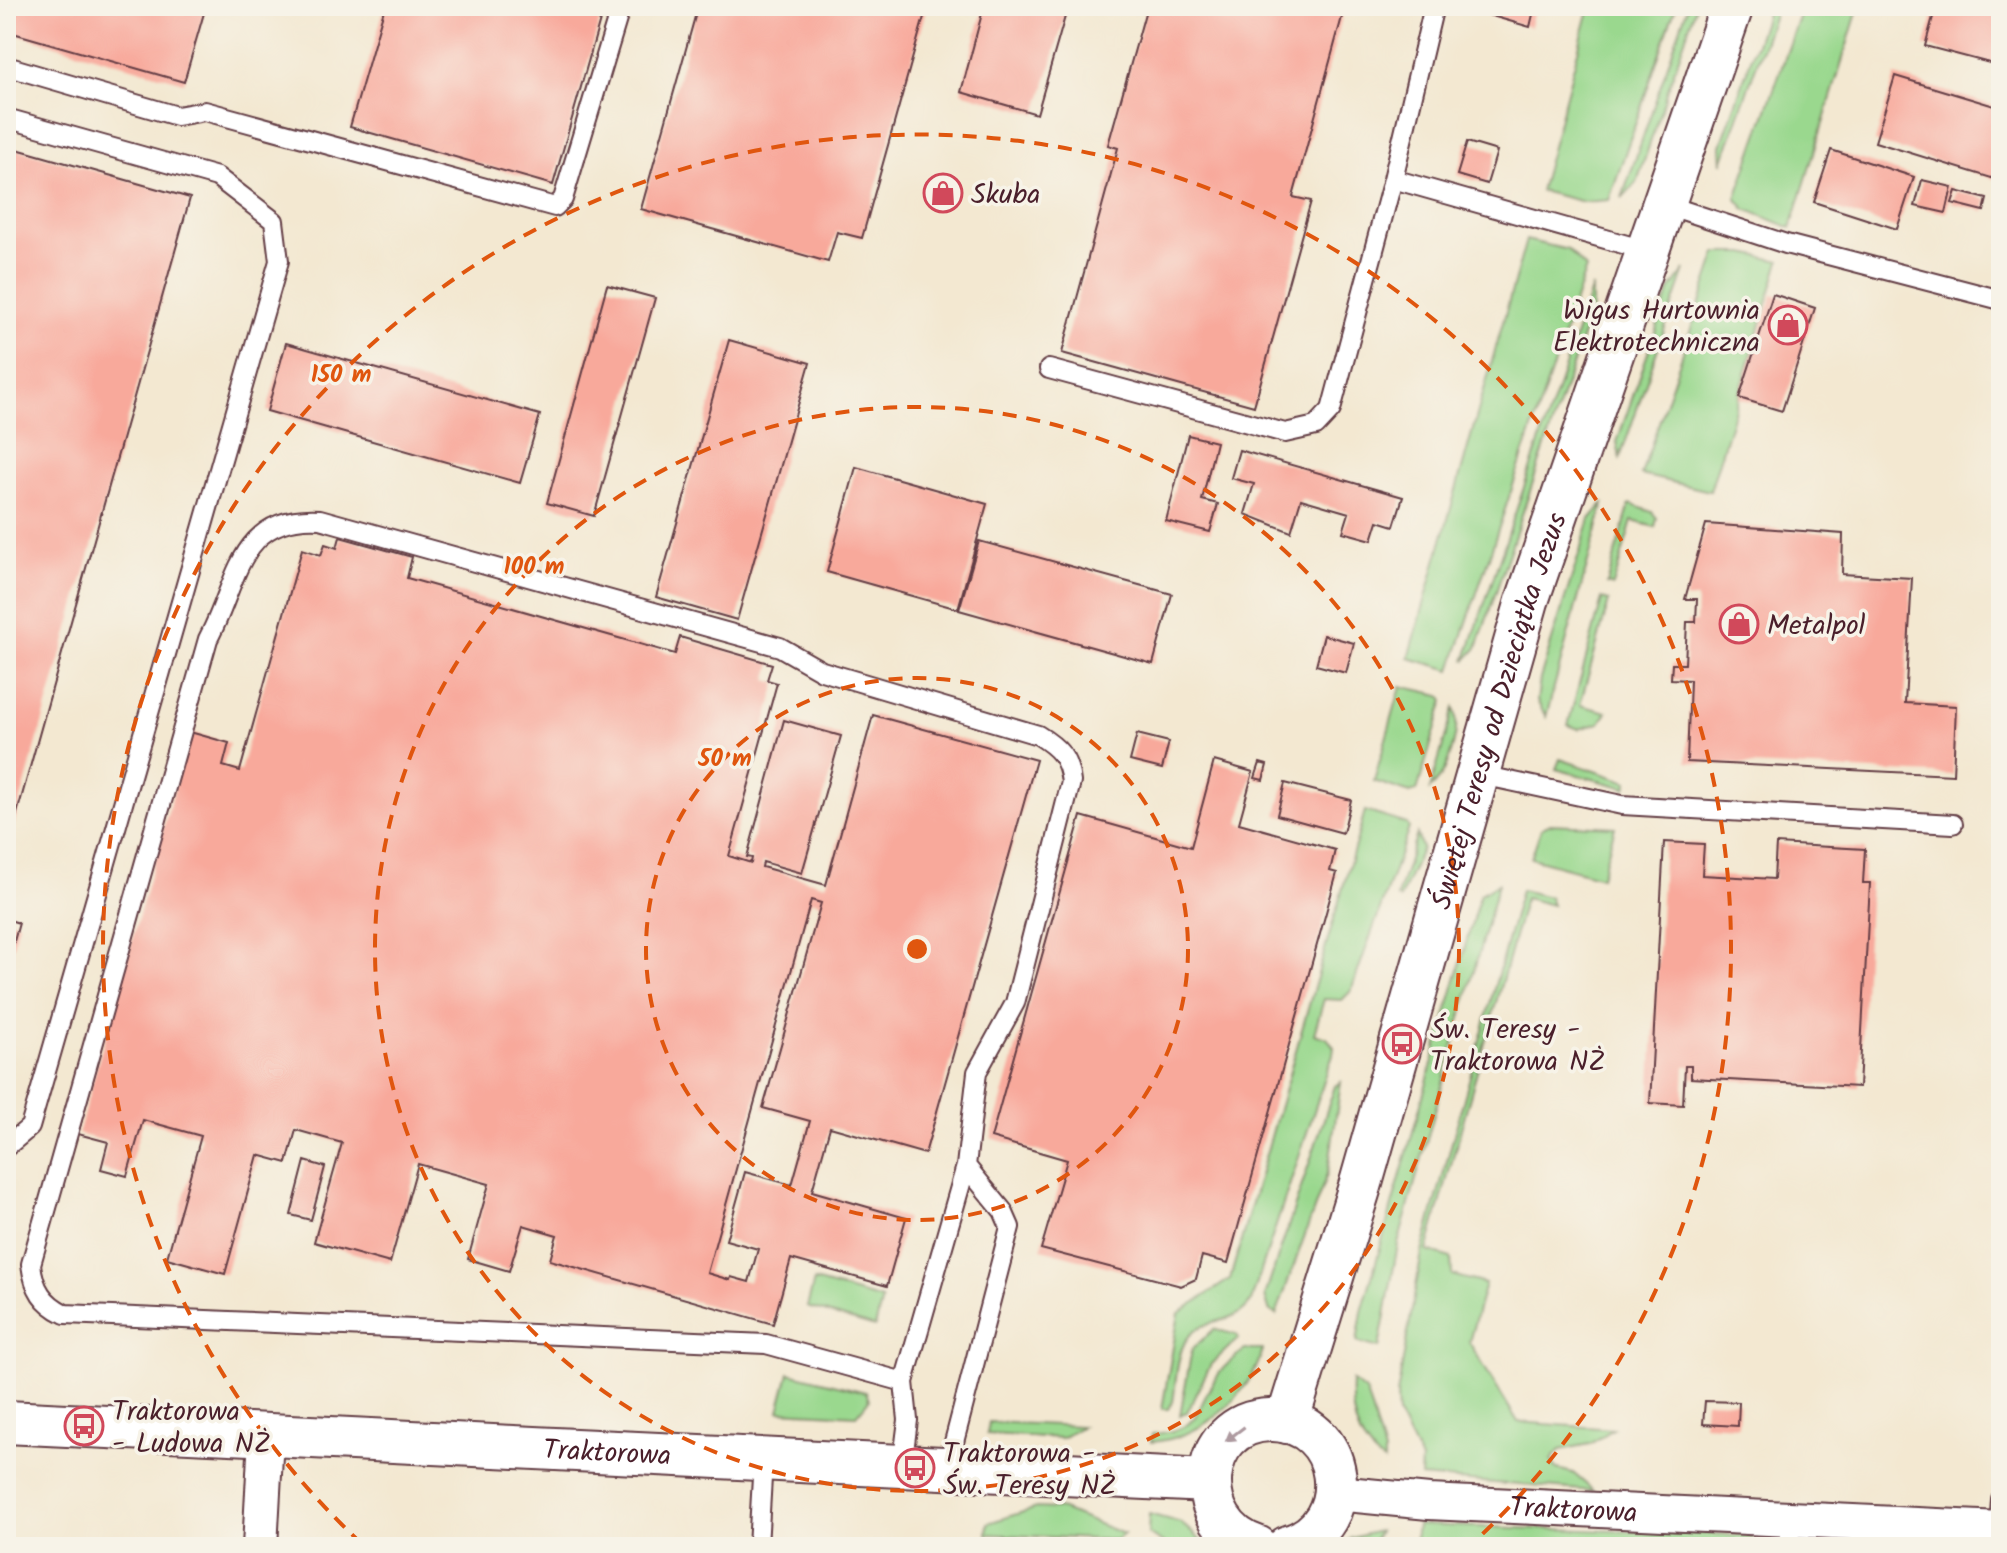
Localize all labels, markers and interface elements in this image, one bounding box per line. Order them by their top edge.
shop icon: Skuba [922,172,964,214]
place label: Skuba [971,173,1040,218]
place label: Wigus Hurtownia Elektrotechniczna [1553,289,1760,366]
shop icon: Wigus Hurtownia Elektrotechniczna [1767,304,1809,346]
text: 150 m [311,356,371,395]
street label: Świętej Teresy od Dzieciątka Jezus [1420,507,1581,915]
text: 100 m [504,548,564,587]
shop icon: Metalpol [1718,603,1760,645]
place label: Metalpol [1767,604,1866,649]
text: 50 m [697,740,752,779]
centre of rings [903,935,931,963]
place label: Św. Teresy - Traktorowa NŻ [1430,1008,1606,1085]
bus stop icon: Św. Teresy - Traktorowa NŻ [1381,1023,1423,1065]
place label: Traktorowa - Ludowa NŻ [112,1390,271,1467]
bus stop icon: Traktorowa - Ludowa NŻ [63,1405,105,1447]
one-way arrow [1224,1426,1246,1442]
street label: Traktorowa [542,1428,672,1480]
place label: Traktorowa - Św. Teresy NŻ [943,1432,1117,1509]
bus stop icon: Traktorowa - Św. Teresy NŻ [894,1447,936,1489]
street label: Traktorowa [1508,1486,1638,1537]

